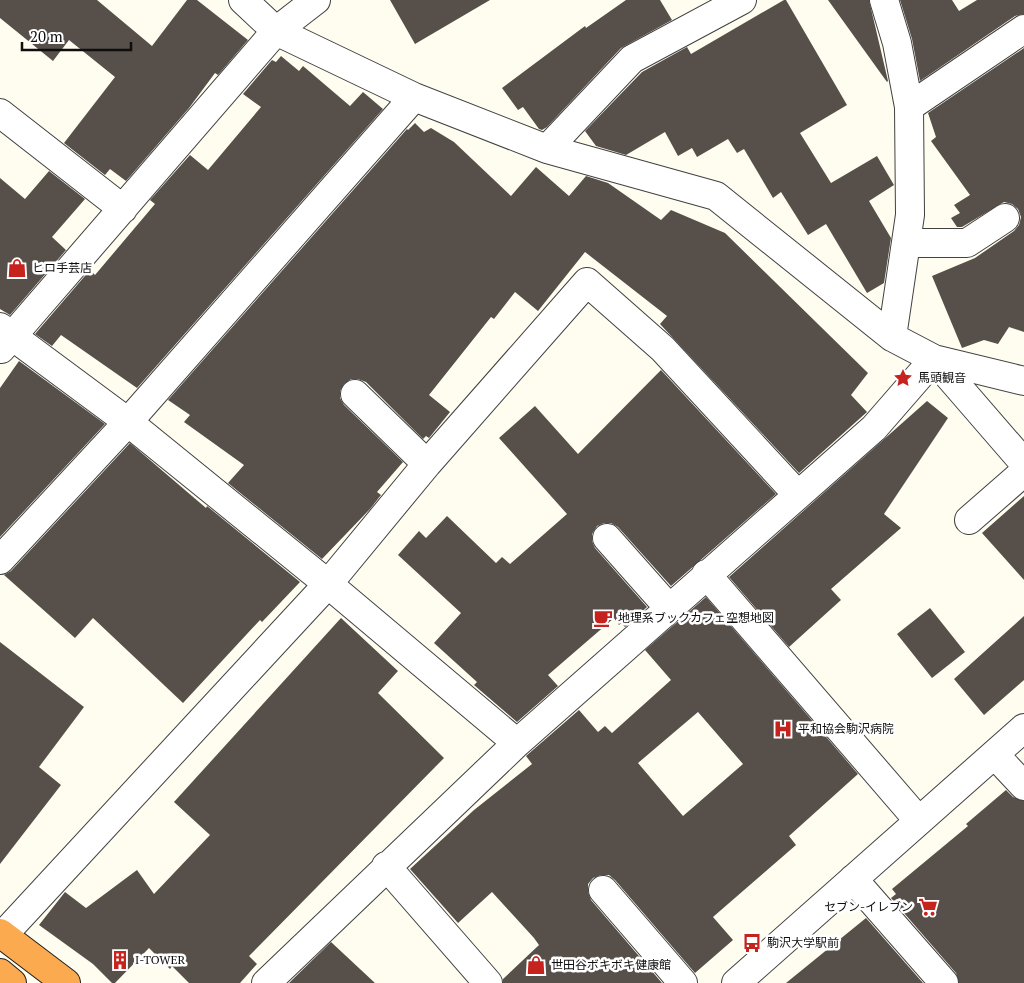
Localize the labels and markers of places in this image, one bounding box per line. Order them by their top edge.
shop icon: ヒロ手芸店 [6,257,28,279]
place label: ヒロ手芸店 [32,260,92,275]
place icon: 馬頭観音 [892,367,914,389]
place label: 馬頭観音 [918,370,966,385]
cafe icon: 地理系ブックカフェ空想地図 [592,607,614,629]
place label: 地理系ブックカフェ空想地図 [618,610,774,625]
hospital icon: 平和協会駒沢病院 [772,718,794,740]
place label: 平和協会駒沢病院 [798,721,894,736]
supermarket icon: セブン-イレブン [917,896,939,918]
place label: セブン-イレブン [824,899,913,914]
bus stop icon: 駒沢大学駅前 [741,932,763,954]
place label: 駒沢大学駅前 [767,935,839,950]
building icon: I-TOWER [109,949,131,971]
place label: I-TOWER [135,952,185,967]
shop icon: 世田谷ボキボキ健康館 [525,954,547,976]
place label: 世田谷ボキボキ健康館 [551,957,671,972]

